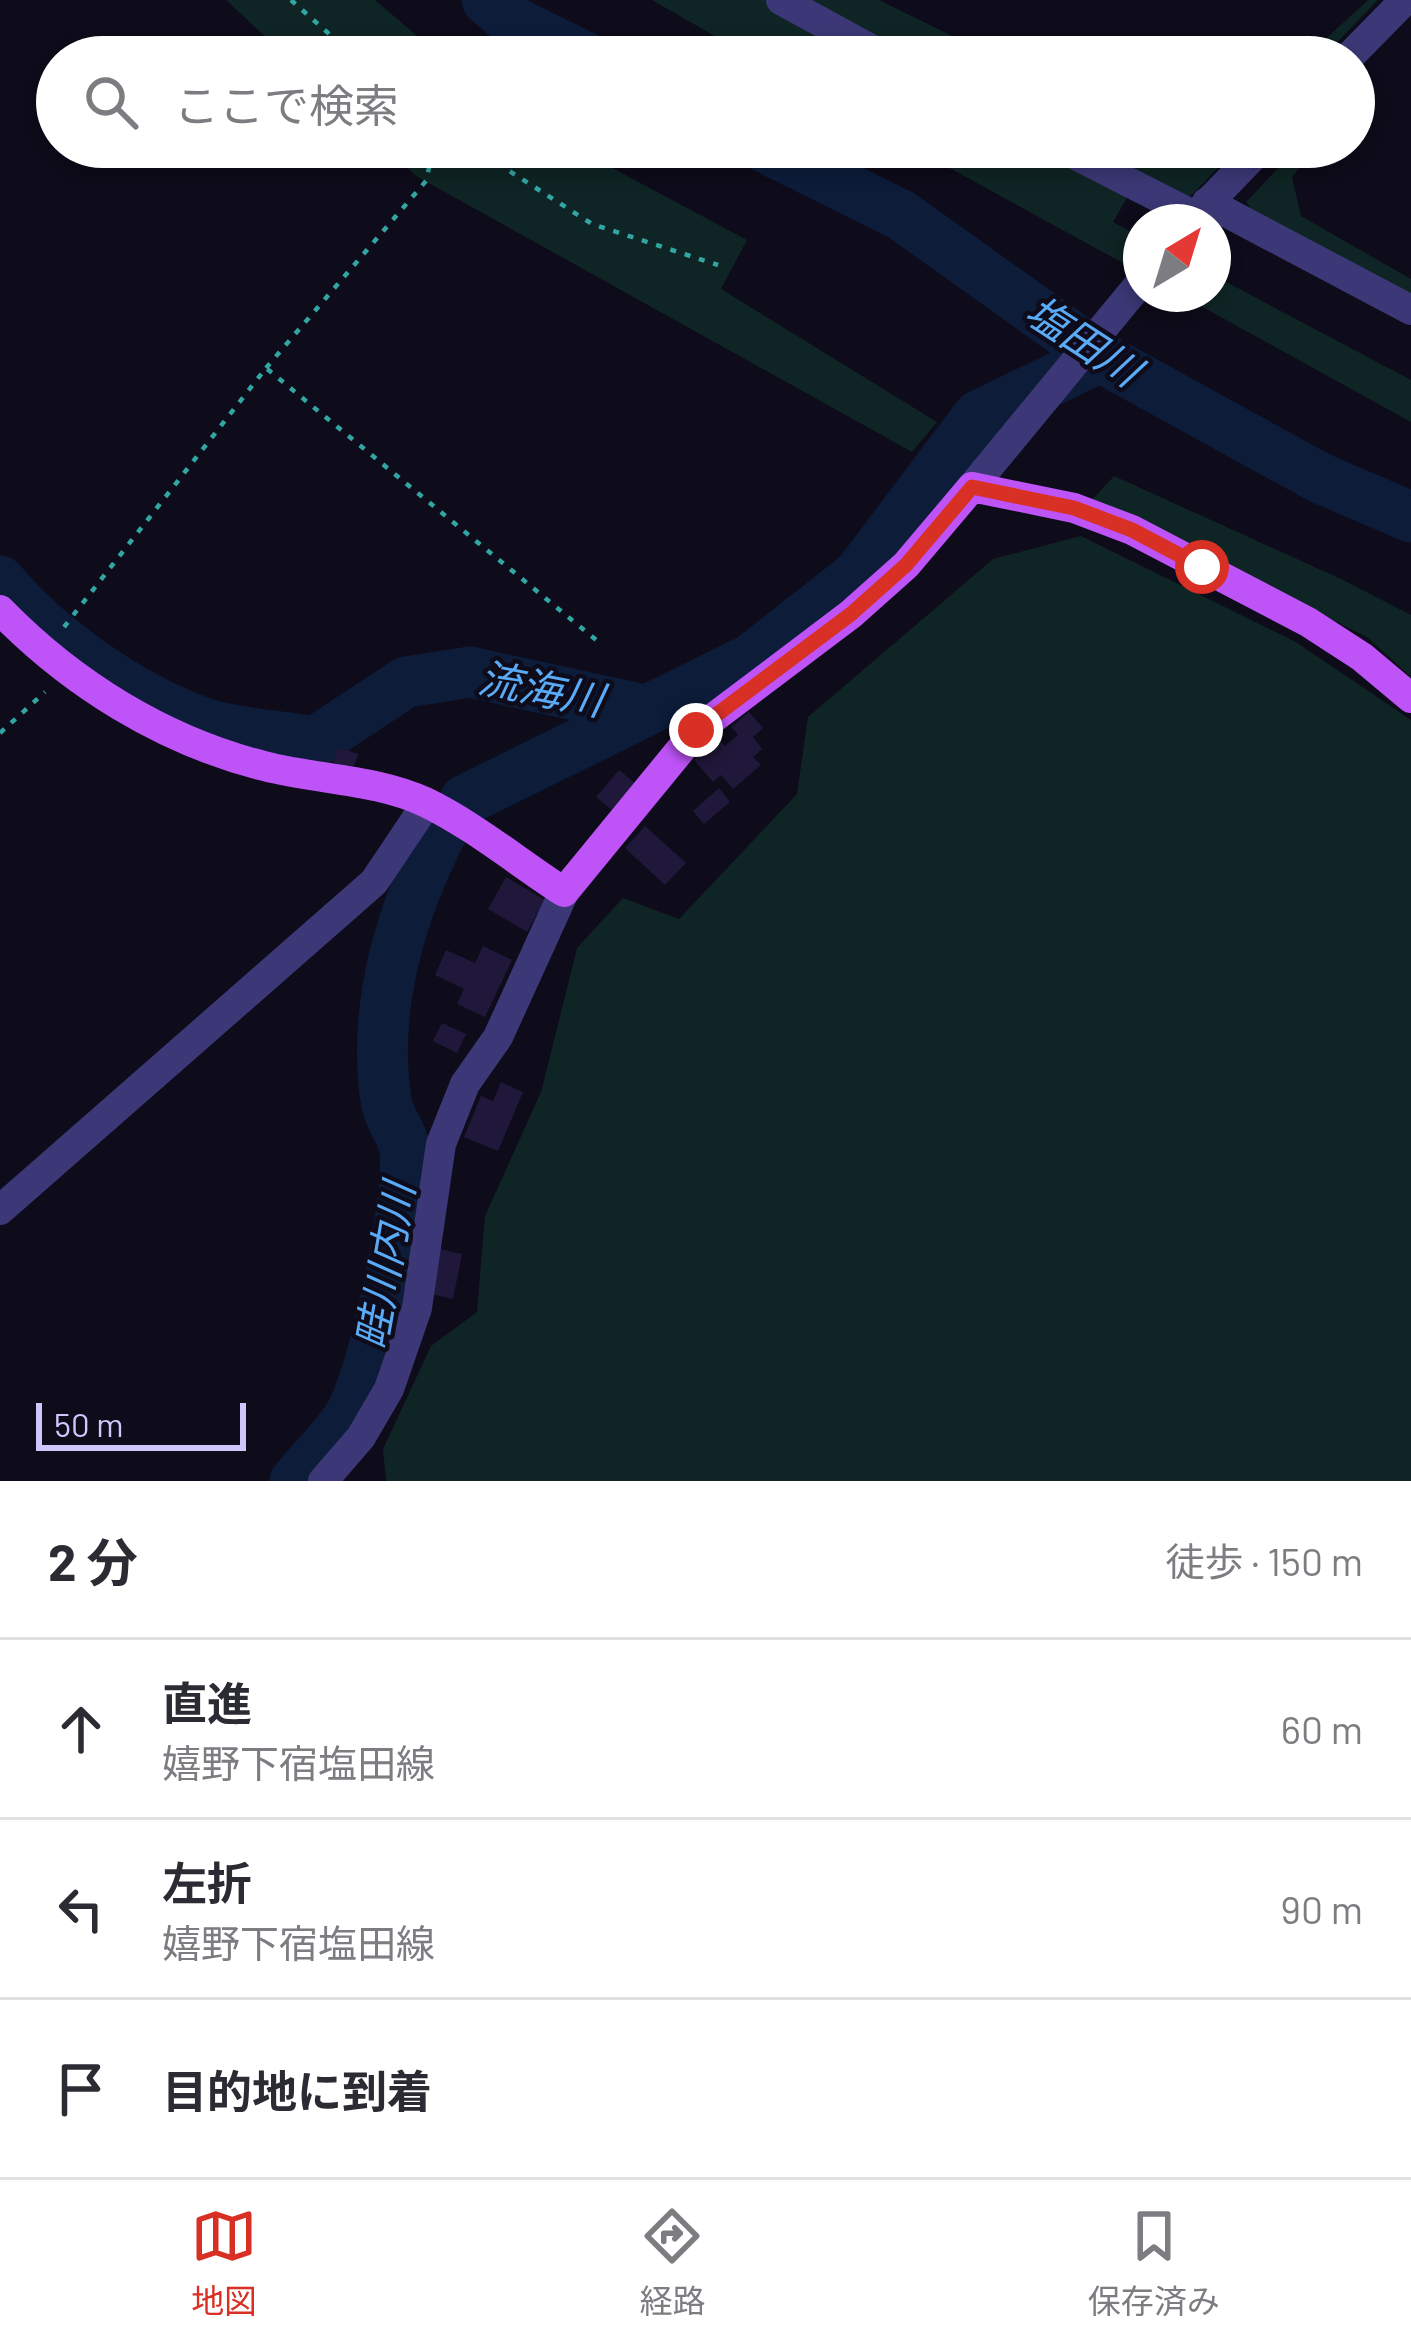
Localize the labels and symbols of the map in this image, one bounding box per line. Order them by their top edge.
north arrow [1123,204,1231,312]
water label: 塩田川 [1018,284,1154,397]
route start [1175,540,1229,594]
water label: 流海川 [475,650,612,724]
route end [669,703,723,757]
water label: 畦川内川 [344,1175,423,1353]
scale bar [36,1397,246,1450]

